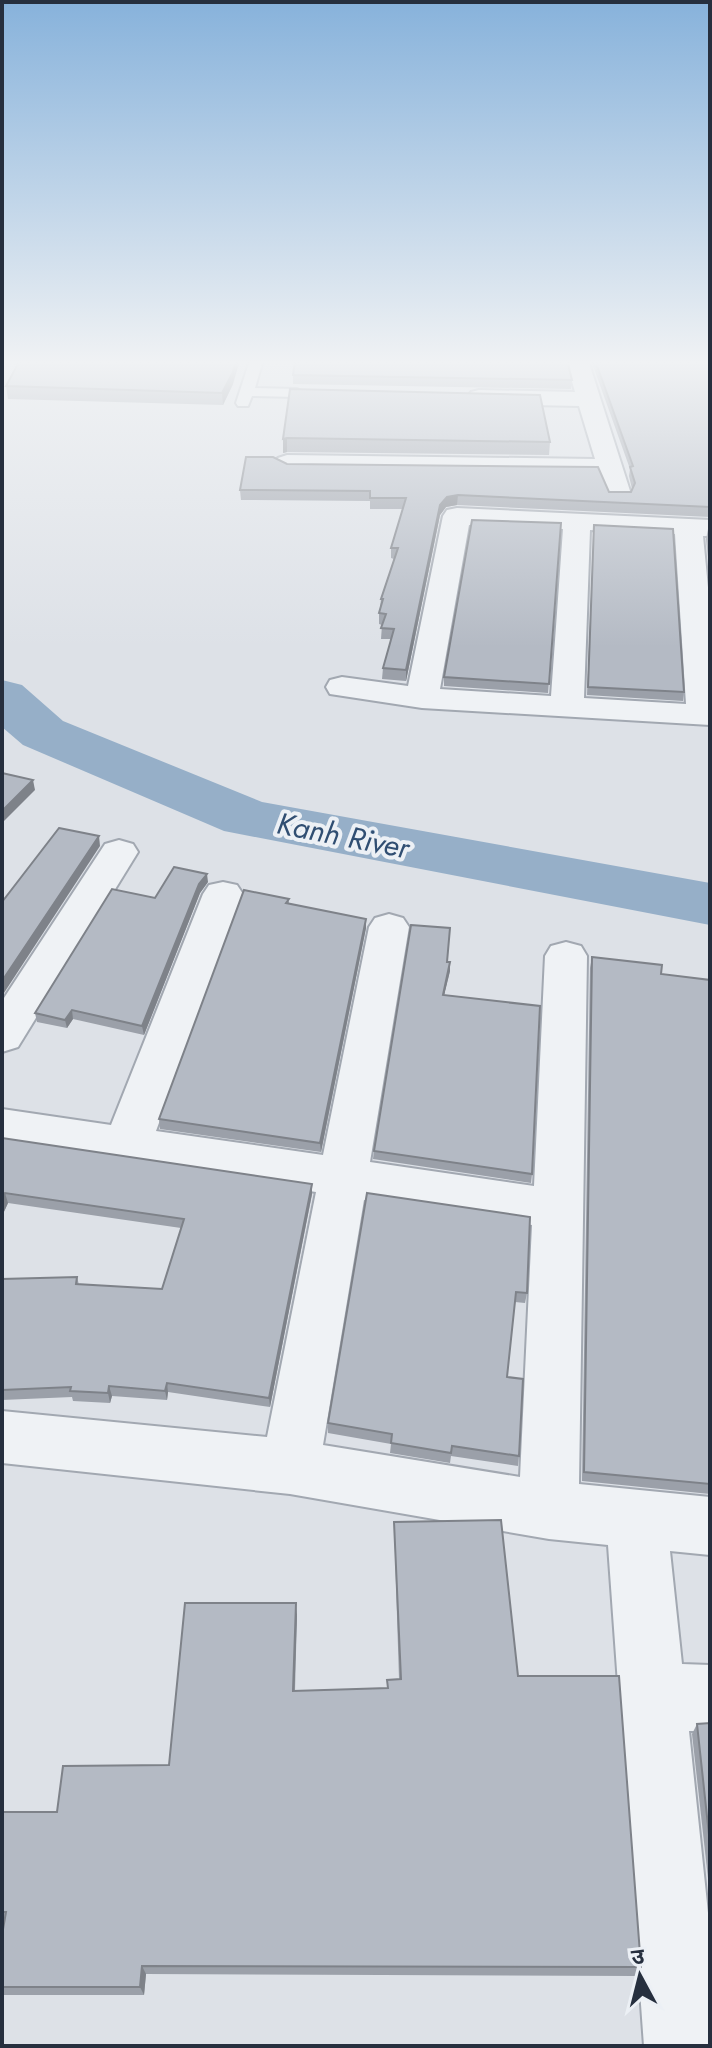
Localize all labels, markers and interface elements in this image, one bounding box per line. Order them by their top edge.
water label: Kanh River [273,802,415,870]
north arrow [600,1936,680,2016]
text: उ [629,1939,647,1973]

